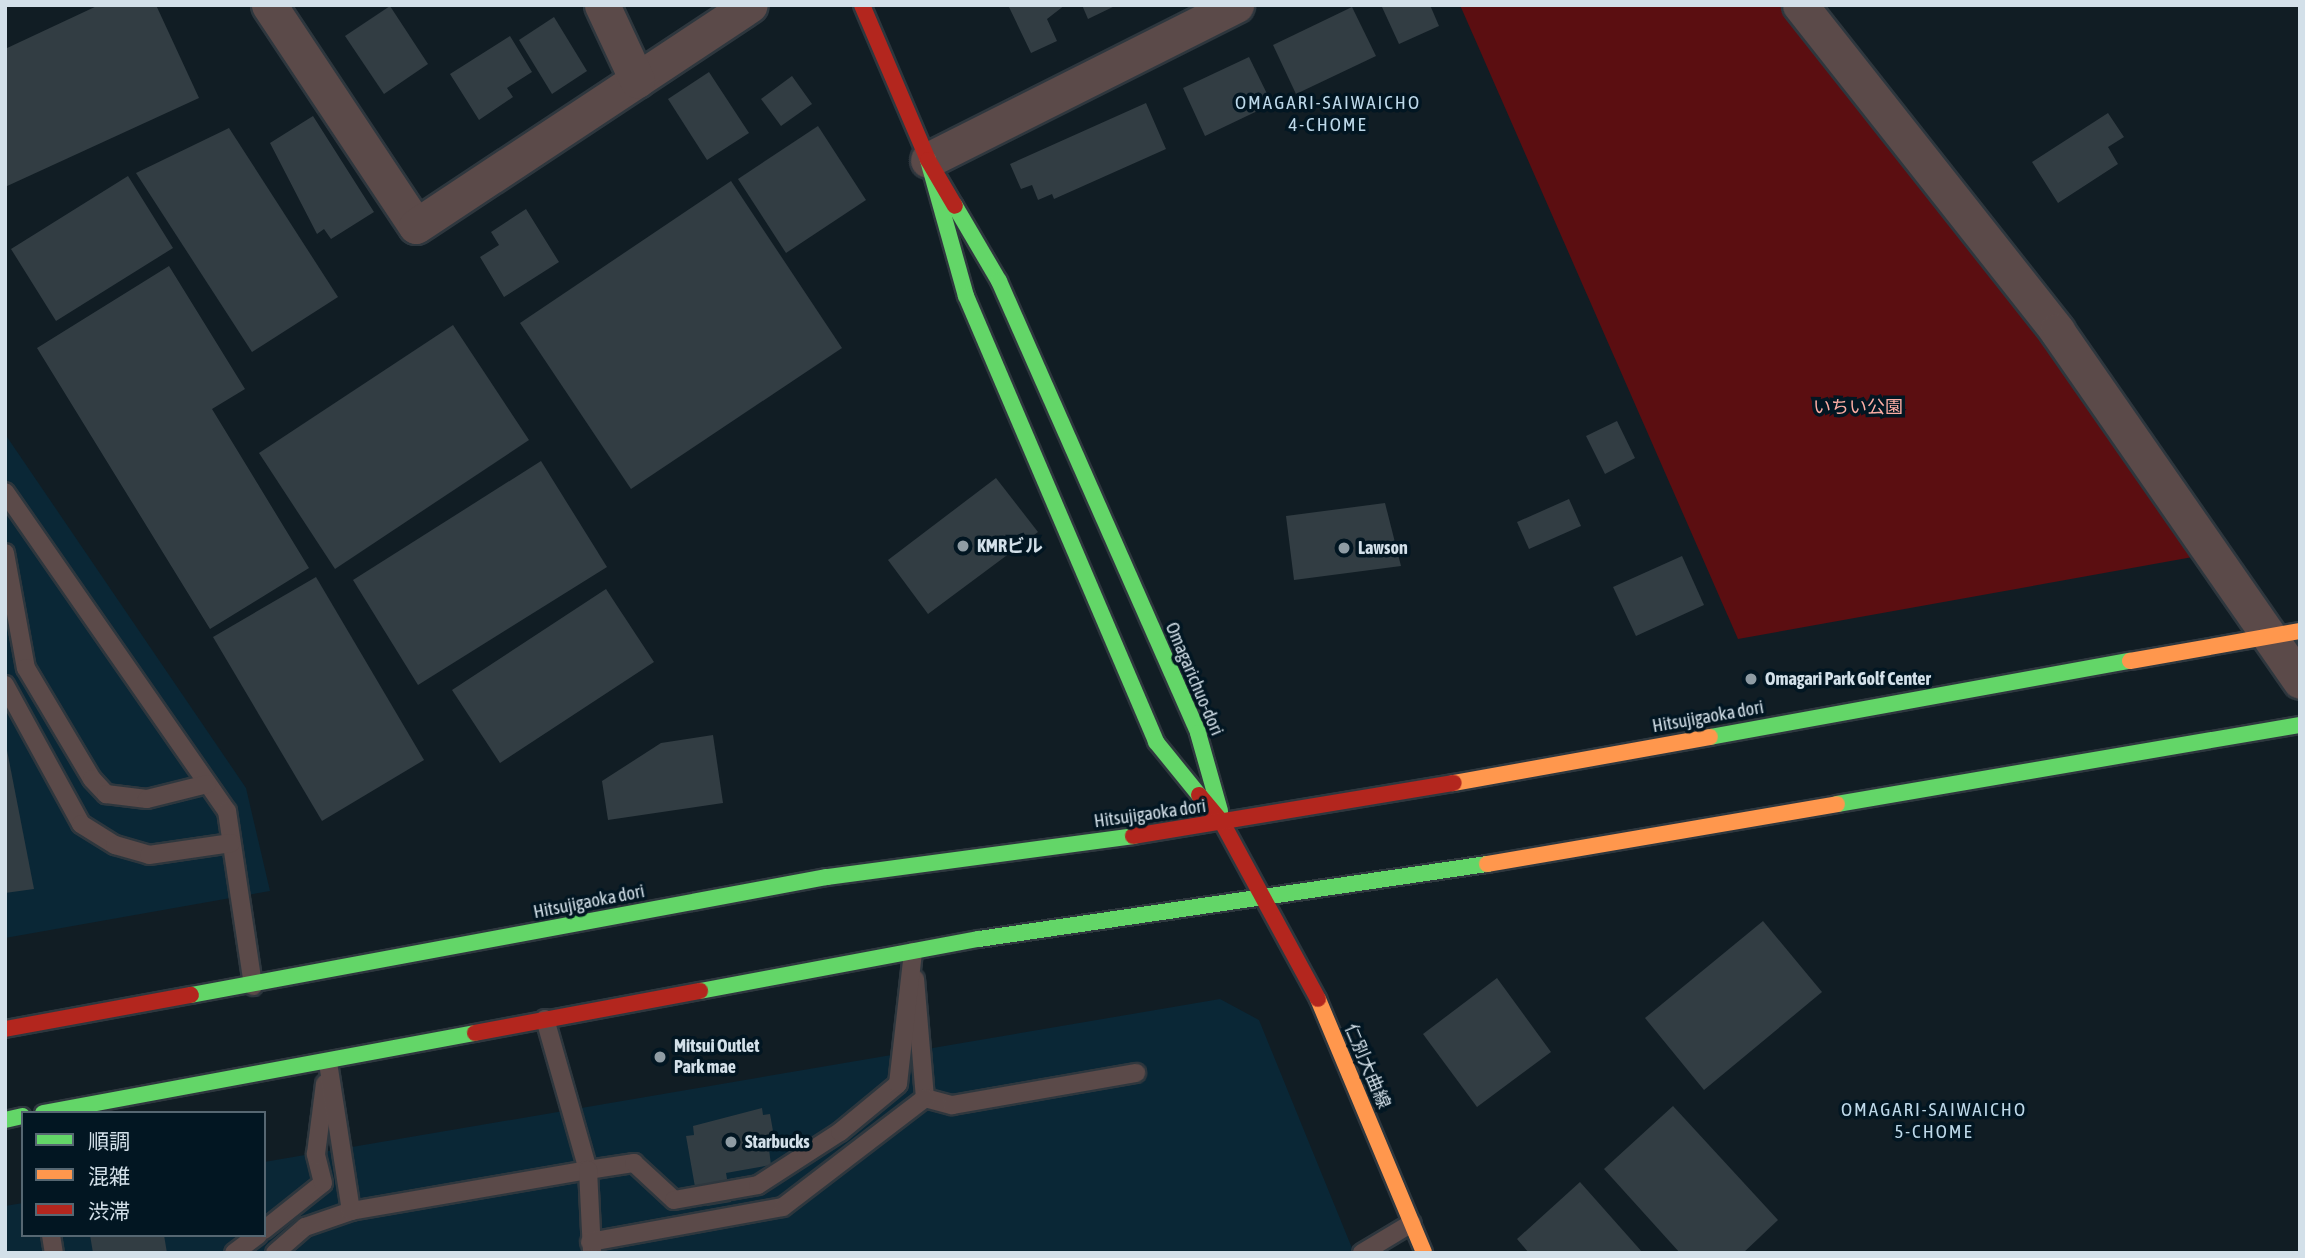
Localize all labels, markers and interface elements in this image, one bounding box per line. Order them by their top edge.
district label: OMAGARI-SAIWAICHO 4-CHOME [1237,92,1419,136]
park label: いちい公園 [1813,396,1903,418]
place label: KMRビル [977,535,1043,557]
place label: Lawson [1358,537,1408,559]
marker: KMRビル [955,538,971,554]
marker: Lawson [1336,540,1352,556]
street label: Omagarichuo-dori [1161,619,1227,739]
place label: Omagari Park Golf Center [1765,668,1931,690]
marker: Omagari Park Golf Center [1743,671,1759,687]
street label: Hitsujigaoka dori [1651,697,1765,737]
street label: Hitsujigaoka dori [1093,795,1207,833]
street label: Hitsujigaoka dori [532,881,646,923]
street label: 仁別大曲線 [1339,1020,1395,1112]
place label: Mitsui Outlet Park mae [674,1036,759,1078]
marker: Mitsui Outlet Park mae [652,1049,668,1065]
district label: OMAGARI-SAIWAICHO 5-CHOME [1843,1099,2025,1143]
legend [21,1111,266,1237]
text: 順調 [88,1129,130,1153]
place label: Starbucks [745,1131,810,1153]
marker: Starbucks [723,1134,739,1150]
text: 混雑 [88,1164,130,1188]
text: 渋滞 [88,1199,130,1223]

